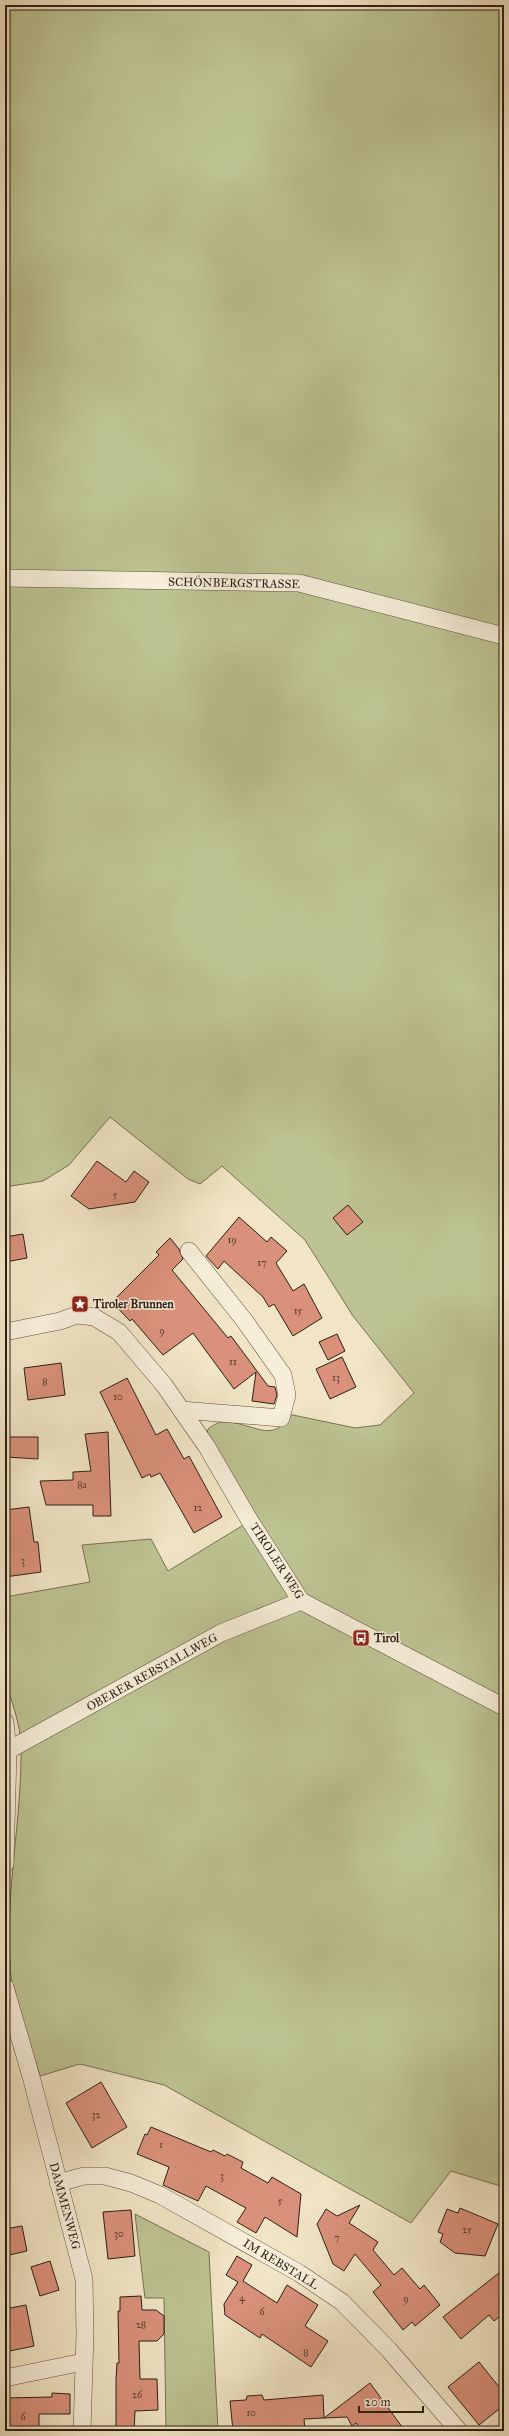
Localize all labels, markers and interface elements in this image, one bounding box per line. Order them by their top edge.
street label: SCHÖNBERGSTRASSE [168,574,300,591]
house number: 5 [113,1189,118,1201]
house number: 19 [227,1234,237,1246]
house number: 17 [257,1257,267,1269]
place icon: Tiroler Brunnen [70,1294,90,1314]
place label: Tiroler Brunnen [92,1297,174,1311]
house number: 15 [294,1305,303,1317]
house number: 9 [159,1325,165,1337]
house number: 11 [229,1356,237,1368]
house number: 13 [332,1372,340,1384]
house number: 8 [42,1376,48,1388]
house number: 10 [113,1391,123,1403]
house number: 8a [77,1479,88,1491]
house number: 12 [194,1502,203,1514]
street label: TIROLER WEG [247,1520,307,1602]
house number: 3 [21,1555,25,1567]
bus stop icon: Tirol [351,1628,371,1648]
street label: OBERER REBSTALLWEG [84,1630,220,1714]
place label: Tirol [373,1631,400,1645]
house number: 32 [92,2109,101,2121]
house number: 1 [159,2139,163,2151]
street label: DAMMENWEG [47,2161,83,2251]
house number: 3 [220,2170,224,2182]
house number: 5 [278,2195,283,2207]
house number: 25 [462,2224,472,2236]
house number: 30 [114,2228,124,2240]
house number: 7 [334,2232,340,2244]
street label: IM REBSTALL [241,2236,321,2292]
house number: 4 [239,2292,245,2304]
house number: 9 [403,2293,409,2305]
house number: 6 [259,2306,265,2318]
house number: 28 [136,2319,146,2331]
house number: 8 [303,2347,309,2359]
scale bar [359,2388,423,2414]
house number: 26 [132,2389,143,2401]
text: 20 m [365,2395,391,2409]
house number: 10 [246,2407,256,2419]
house number: 6 [20,2411,26,2423]

